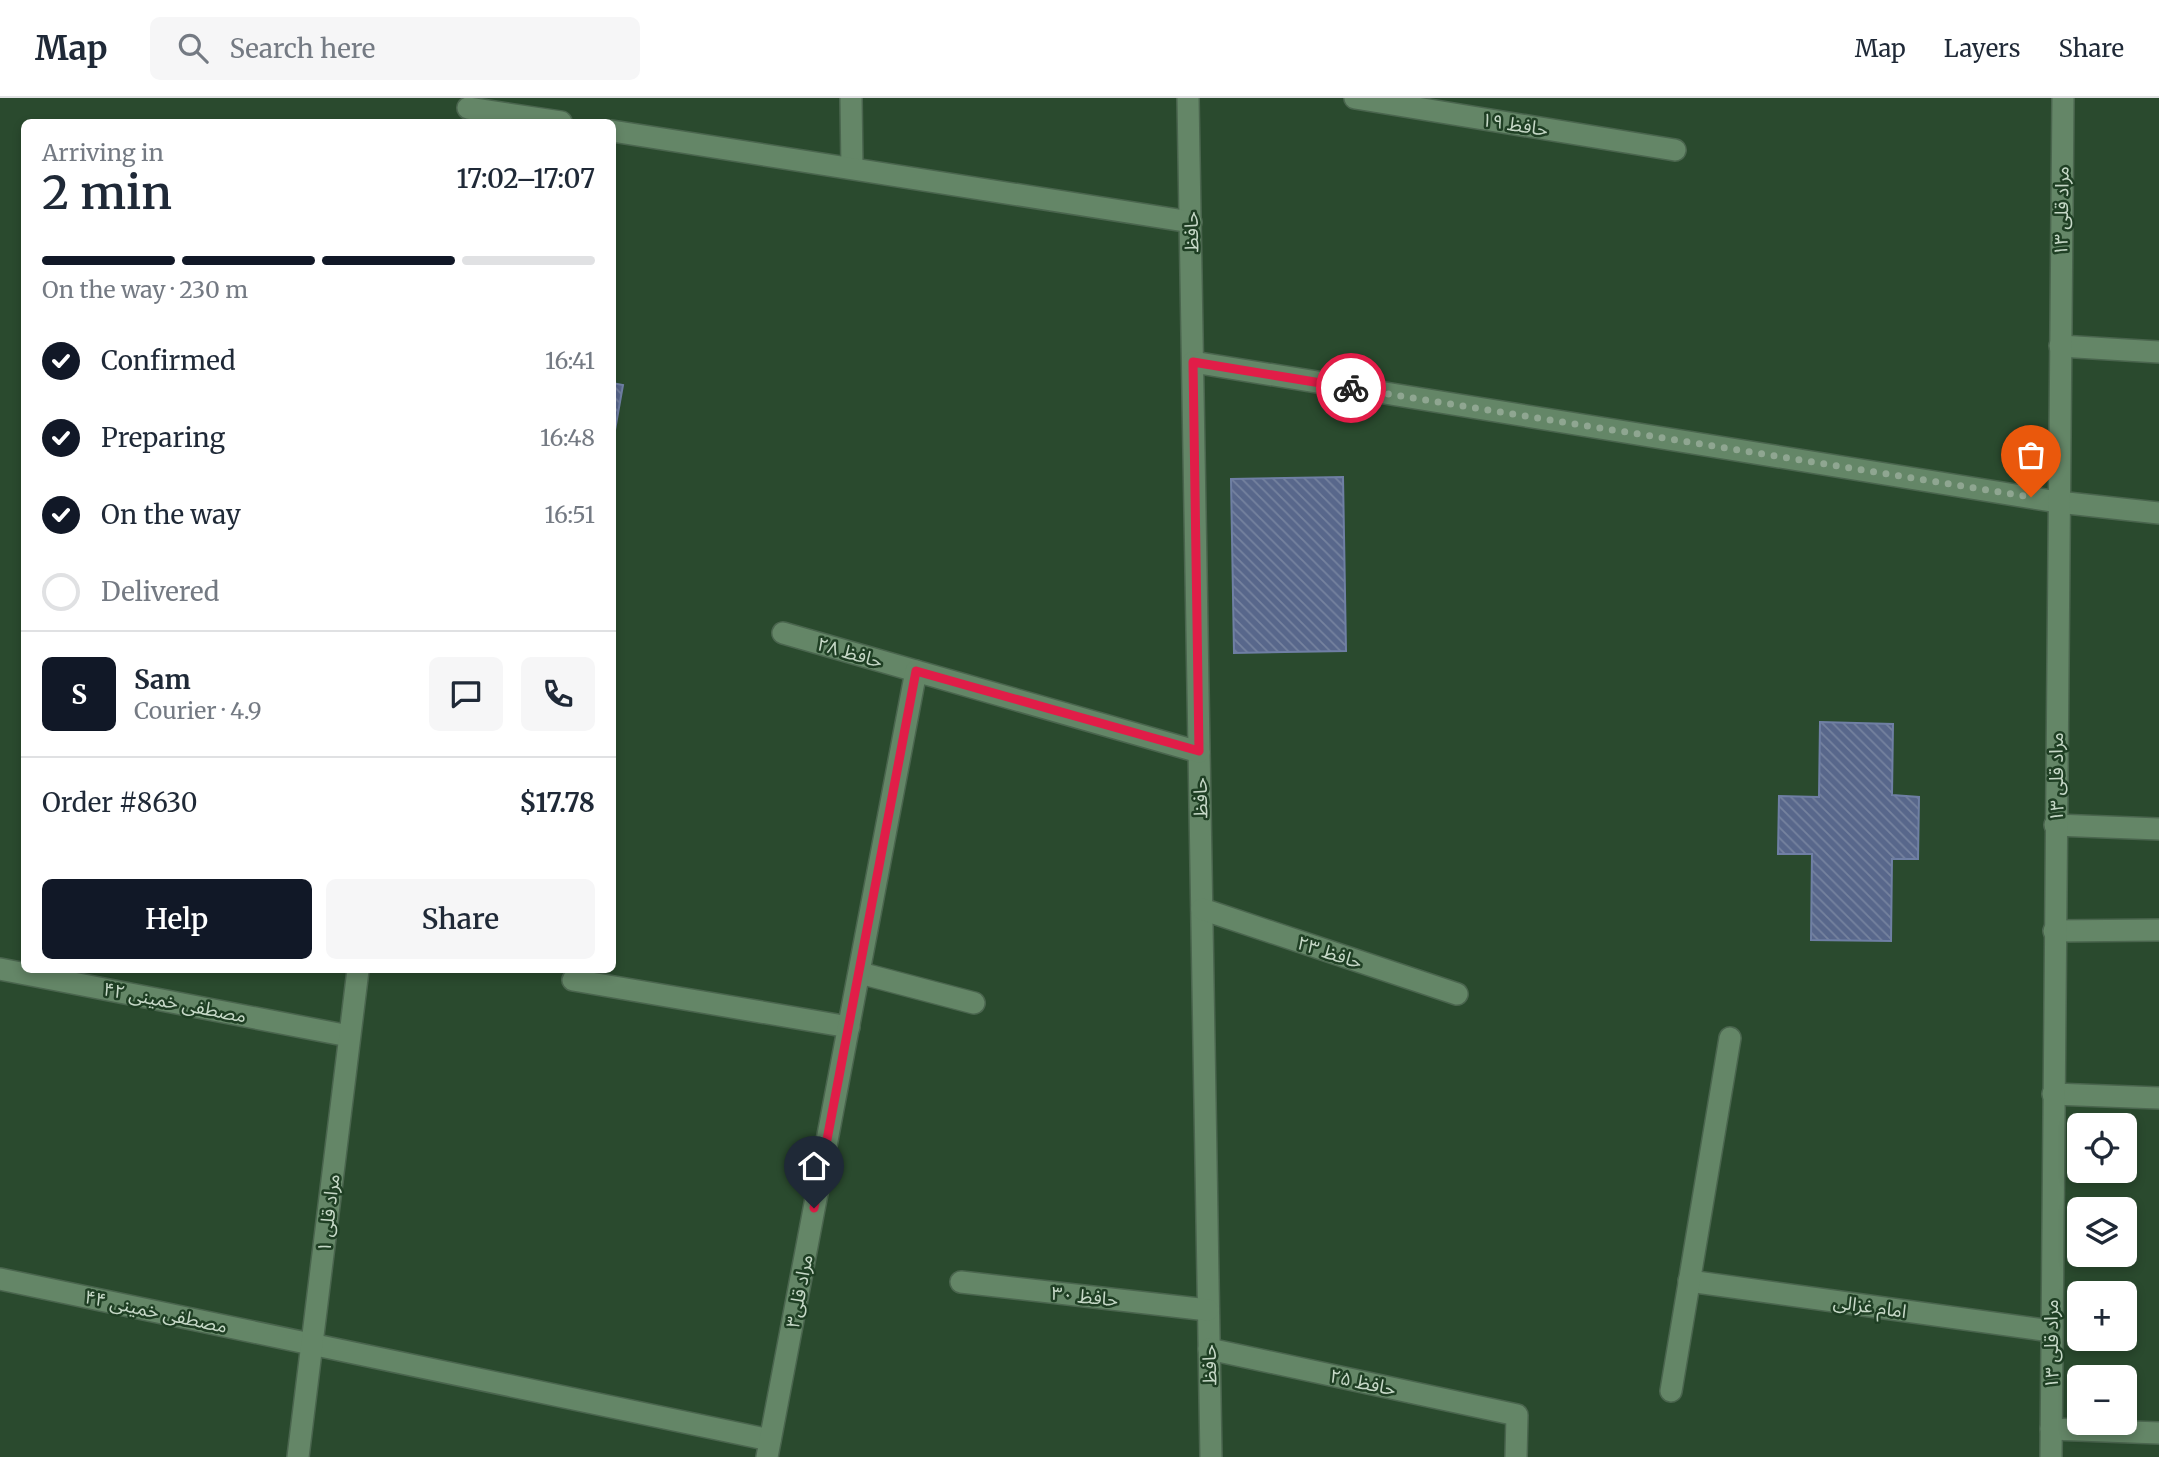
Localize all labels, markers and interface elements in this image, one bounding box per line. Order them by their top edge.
search box [150,17,640,80]
text: Map [35,28,108,69]
icon: search [174,29,212,67]
text: Search here [230,32,375,65]
text: Map [1855,33,1906,64]
text: Layers [1944,33,2020,64]
text: Share [2058,33,2124,64]
street label: حافظ ۱۹ [1480,107,1550,141]
text: Arriving in [42,138,164,167]
text: 17:02–17:07 [457,162,595,195]
text: 2 min [42,164,172,222]
street label: مراد قلی ۱۳ [2048,166,2074,256]
street label: حافظ [1179,211,1203,253]
text: On the way · 230 m [42,275,248,304]
icon: check [42,342,80,380]
text: Confirmed [101,344,236,377]
text: 16:41 [545,346,595,375]
courier [1316,353,1386,423]
icon: bike [1332,369,1370,407]
icon: check [42,419,80,457]
text: Preparing [101,421,225,454]
text: 16:48 [540,423,595,452]
pin [2001,425,2061,497]
icon: bag [2012,436,2050,474]
icon: check [42,496,80,534]
text: On the way [101,498,241,531]
text: 16:51 [545,500,595,529]
text: Delivered [101,575,220,608]
street label: حافظ ۲۸ [814,631,886,673]
button: chat [429,657,503,731]
button: phone [521,657,595,731]
text: Sam [134,663,191,696]
text: S [71,678,87,711]
text: Courier · 4.9 [134,696,262,725]
street label: مراد قلی ۱۳ [2044,732,2068,822]
street label: حافظ [1188,777,1212,819]
text: Order #8630 [42,786,198,819]
text: $17.78 [519,786,595,819]
button: Help [42,879,312,959]
button: Share [326,879,595,959]
street label: حافظ ۲۳ [1294,930,1366,974]
street label: مصطفی خمینی ۴۲ [101,976,249,1028]
map controls [2067,1113,2137,1435]
button: locate [2067,1113,2137,1183]
pin [784,1136,844,1208]
icon: home [795,1147,833,1185]
street label: مراد قلی ۱ [311,1172,345,1254]
button: layers [2067,1197,2137,1267]
street label: مراد قلی۳ [780,1252,818,1330]
street label: حافظ ۳۰ [1050,1281,1120,1311]
button: + [2067,1281,2137,1351]
street label: مصطفی خمینی ۴۴ [82,1284,230,1338]
street label: امام غزالی [1831,1289,1908,1326]
street label: مراد قلی ۱۳ [2039,1299,2063,1389]
street label: حافظ [1197,1344,1221,1386]
street label: حافظ ۲۵ [1328,1363,1398,1401]
button: − [2067,1365,2137,1435]

